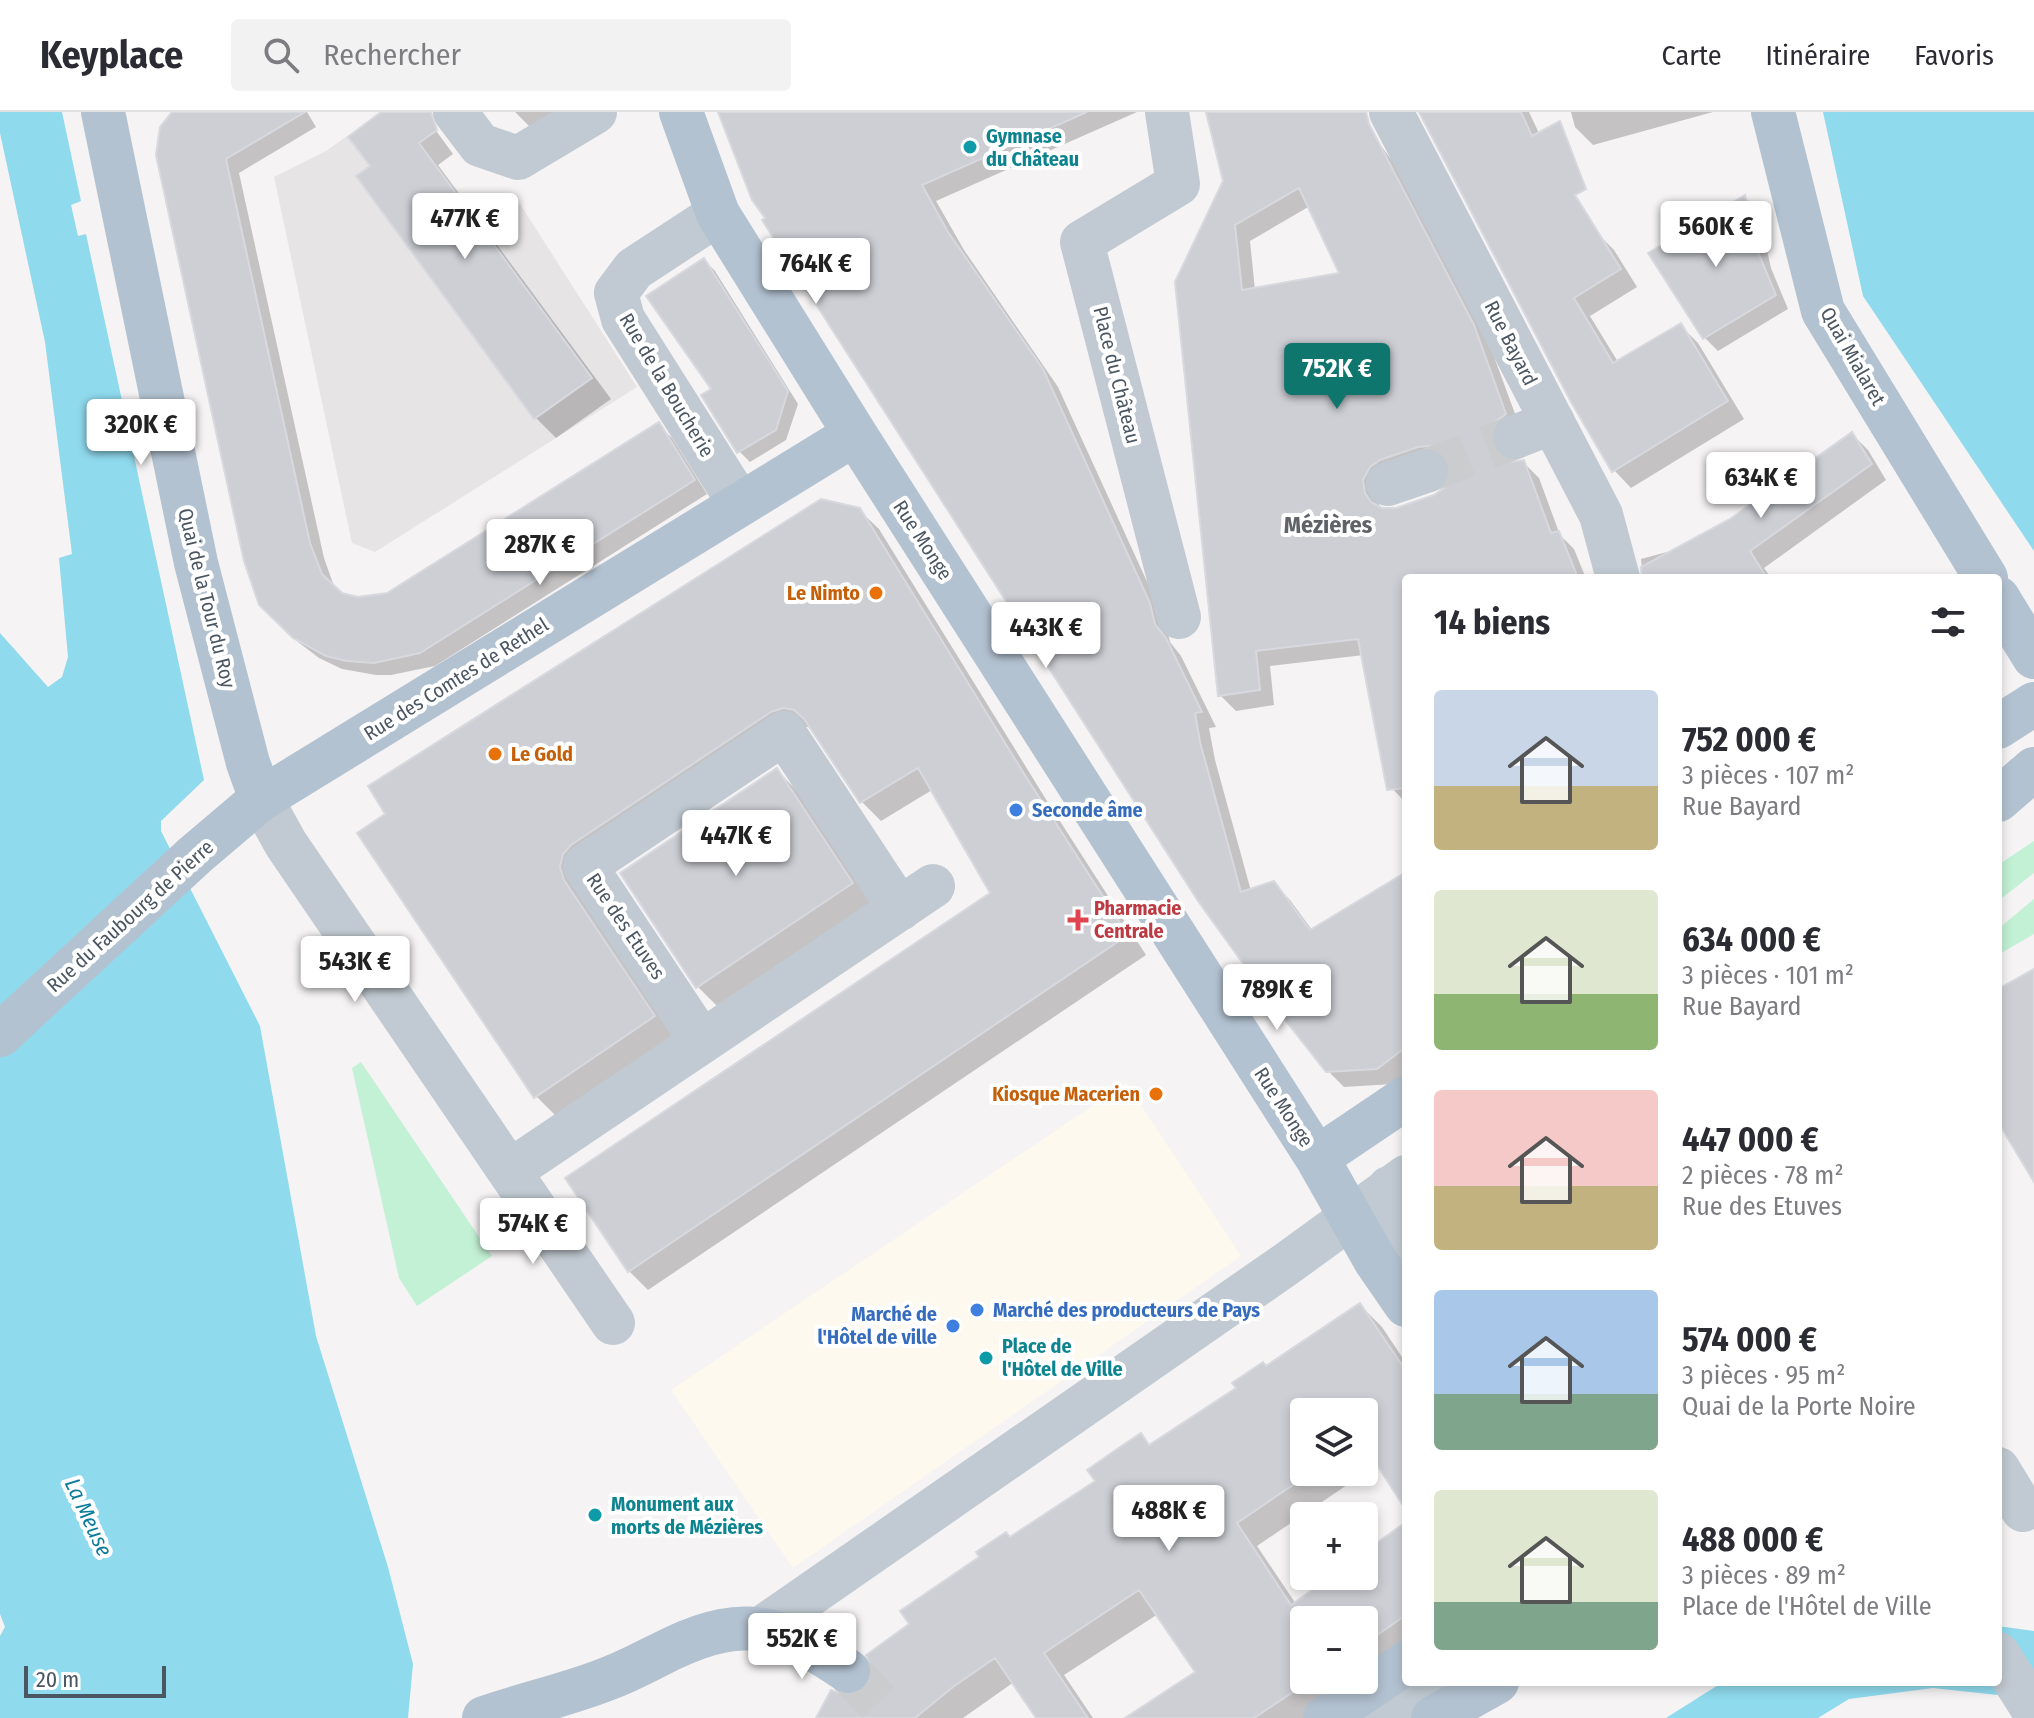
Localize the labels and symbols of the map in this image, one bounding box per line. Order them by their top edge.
place label: Gymnase du Château [986,124,1079,171]
marker: Gymnase du Château [961,138,979,156]
pin: 477K € [400,193,530,261]
pin: 560K € [1651,201,1781,269]
pin: 764K € [751,238,881,306]
street label: Rue Bayard [1479,297,1543,389]
street label: Quai Mialaret [1815,303,1891,410]
street label: Place du Château [1088,304,1146,446]
street label: Rue de la Boucherie [615,309,719,461]
pin: 752K € [1272,343,1402,411]
pin: 320K € [76,399,206,467]
pin: 634K € [1696,452,1826,520]
street label: Rue Monge [888,496,958,584]
street label: Quai de la Tour du Roy [173,506,241,690]
district label: Mézières [1284,511,1373,539]
pin: 287K € [475,519,605,587]
place label: Le Nimto [787,581,860,605]
marker: Le Nimto [867,584,885,602]
pin: 443K € [981,602,1111,670]
street label: Rue des Comtes de Rethel [359,612,553,746]
place label: Le Gold [511,742,573,766]
marker: Le Gold [486,745,504,763]
place label: Seconde âme [1032,798,1143,822]
marker: Seconde âme [1007,801,1025,819]
pin: 447K € [671,810,801,878]
street label: Rue du Faubourg de Pierre [42,835,218,997]
street label: Rue des Etuves [582,868,670,984]
place label: Pharmacie Centrale [1094,896,1181,943]
marker: Pharmacie Centrale [1069,911,1087,929]
pin: 543K € [290,936,420,1004]
pin: 789K € [1212,964,1342,1032]
street label: Rue Monge [1249,1063,1319,1151]
place label: Kiosque Macerien [992,1082,1140,1106]
marker: Kiosque Macerien [1147,1085,1165,1103]
pin: 574K € [468,1198,598,1266]
place label: Marché des producteurs de Pays [993,1298,1260,1322]
marker: Marché des producteurs de Pays [968,1301,986,1319]
place label: Marché de l'Hôtel de ville [817,1302,937,1349]
marker: Marché de l'Hôtel de ville [944,1317,962,1335]
place label: Place de l'Hôtel de Ville [1002,1334,1123,1381]
marker: Place de l'Hôtel de Ville [977,1349,995,1367]
water label: La Meuse [59,1474,118,1560]
pin: 488K € [1104,1485,1234,1553]
place label: Monument aux morts de Mézières [611,1492,763,1539]
marker: Monument aux morts de Mézières [586,1506,604,1524]
pin: 552K € [737,1613,867,1681]
scale bar [24,1662,166,1698]

